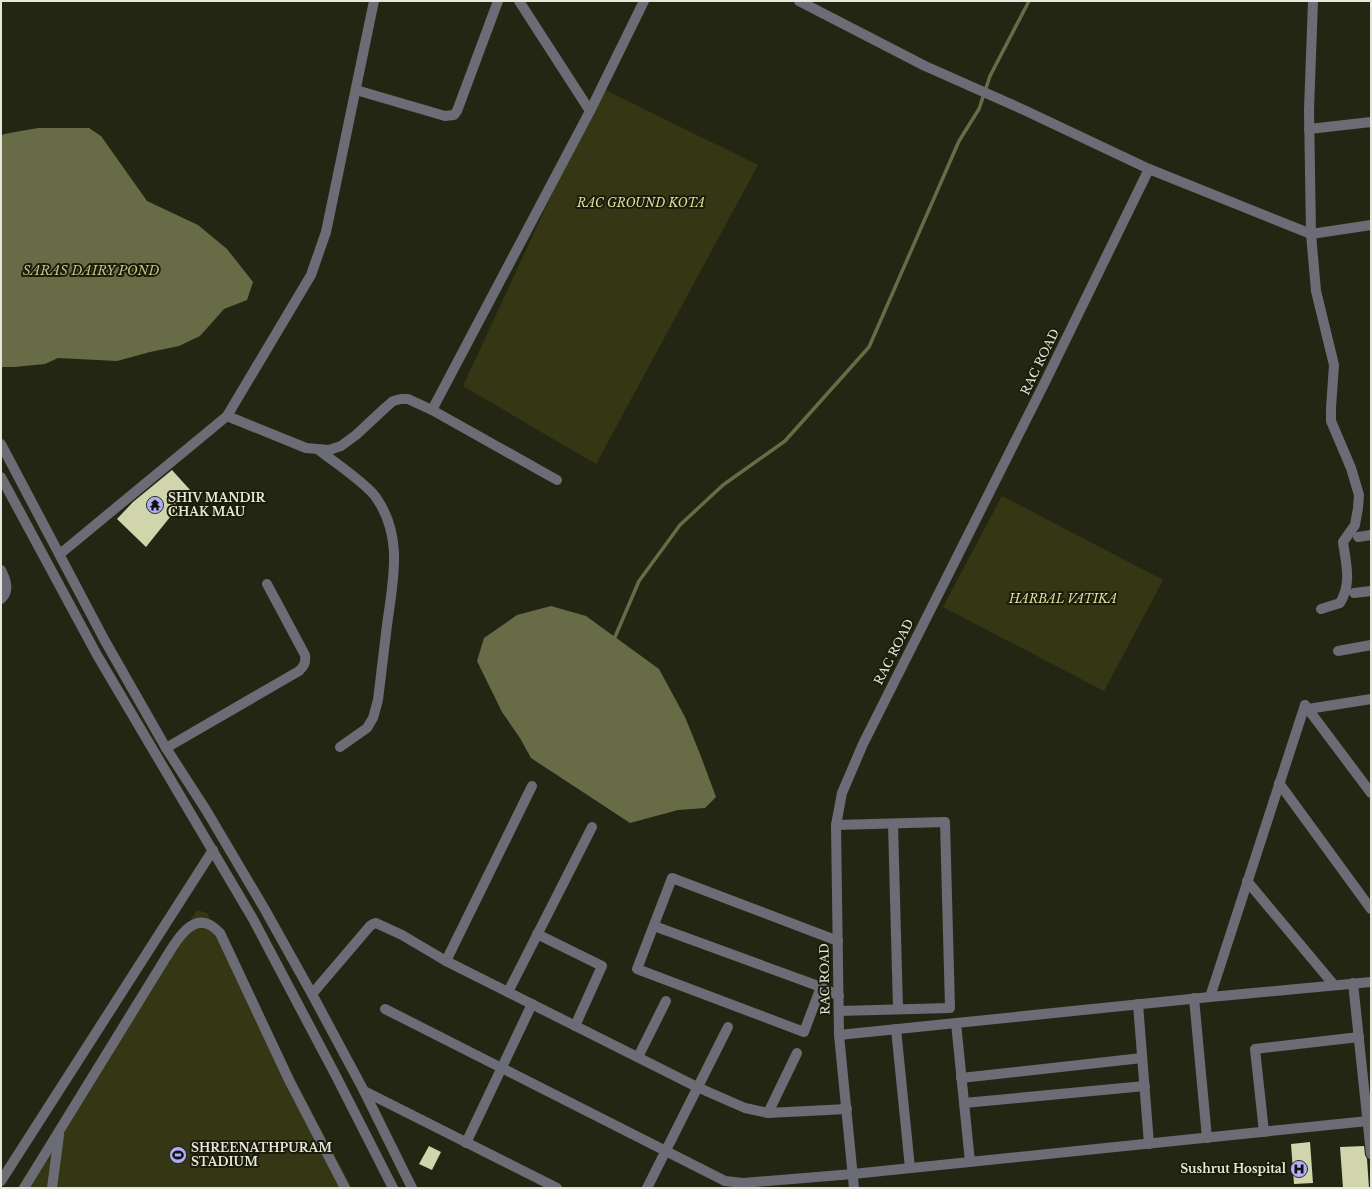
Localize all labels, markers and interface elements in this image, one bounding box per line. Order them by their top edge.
park label: RAC GROUND KOTA [576,195,705,210]
water label: SARAS DAIRY POND [23,262,159,279]
street label: RAC ROAD [1017,326,1062,397]
place label: SHIV MANDIR CHAK MAU [168,490,267,519]
temple icon: SHIV MANDIR CHAK MAU [145,495,165,515]
park label: HARBAL VATIKA [1008,591,1117,606]
street label: RAC ROAD [871,616,916,687]
street label: RAC ROAD [816,943,833,1015]
place label: SHREENATHPURAM STADIUM [191,1140,332,1169]
sports icon: SHREENATHPURAM STADIUM [168,1145,188,1165]
hospital icon: Sushrut Hospital [1289,1159,1309,1179]
place label: Sushrut Hospital [1180,1161,1287,1176]

